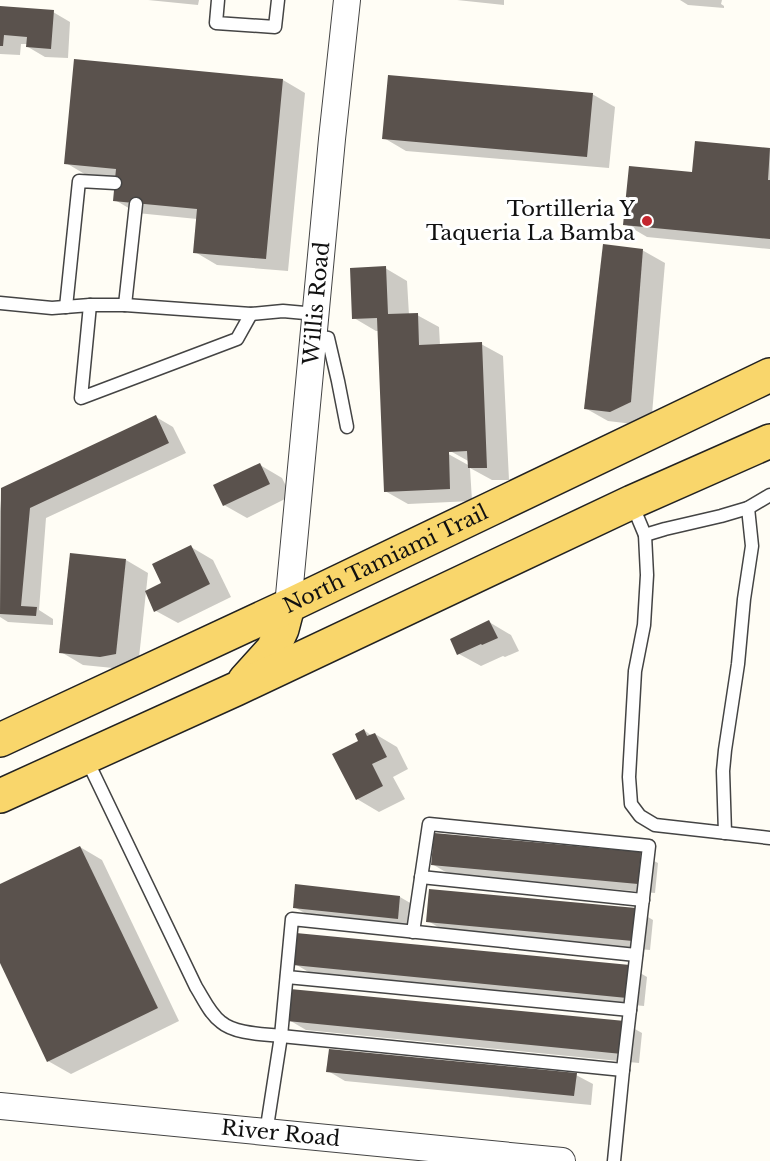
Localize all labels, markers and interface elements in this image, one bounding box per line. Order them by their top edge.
place label: Tortilleria Y Taqueria La Bamba [426,196,636,246]
marker: Tortilleria Y Taqueria La Bamba [640,214,654,228]
street label: Willis Road [298,240,335,367]
street label: North Tamiami Trail [279,499,492,619]
street label: River Road [220,1115,341,1152]

